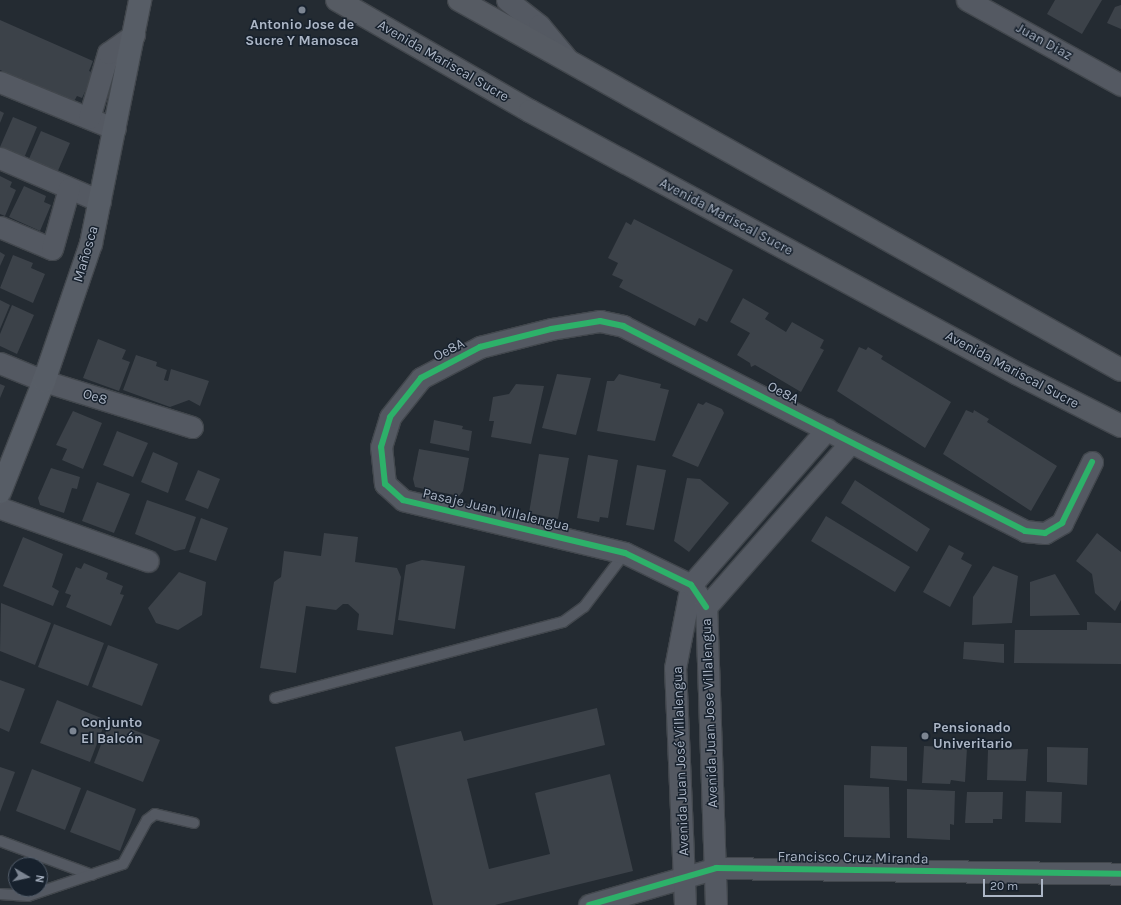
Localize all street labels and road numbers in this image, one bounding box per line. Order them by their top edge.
street label: Avenida Mariscal Sucre [374,17,512,105]
street label: Juan Diaz [1013,20,1075,64]
street label: Avenida Mariscal Sucre [656,175,796,259]
street label: Mañosca [70,224,102,284]
street label: Avenida Mariscal Sucre [942,328,1082,412]
street label: Oe8A [431,335,467,365]
street label: Oe8A [765,378,801,408]
street label: Oe8 [81,385,109,409]
street label: Pasaje Juan Villalengua [421,485,571,535]
street label: Avenida Juan Jose Villalengua [698,618,722,808]
street label: Avenida Juan José Villalengua [669,666,693,856]
street label: Francisco Cruz Miranda [777,848,929,868]

